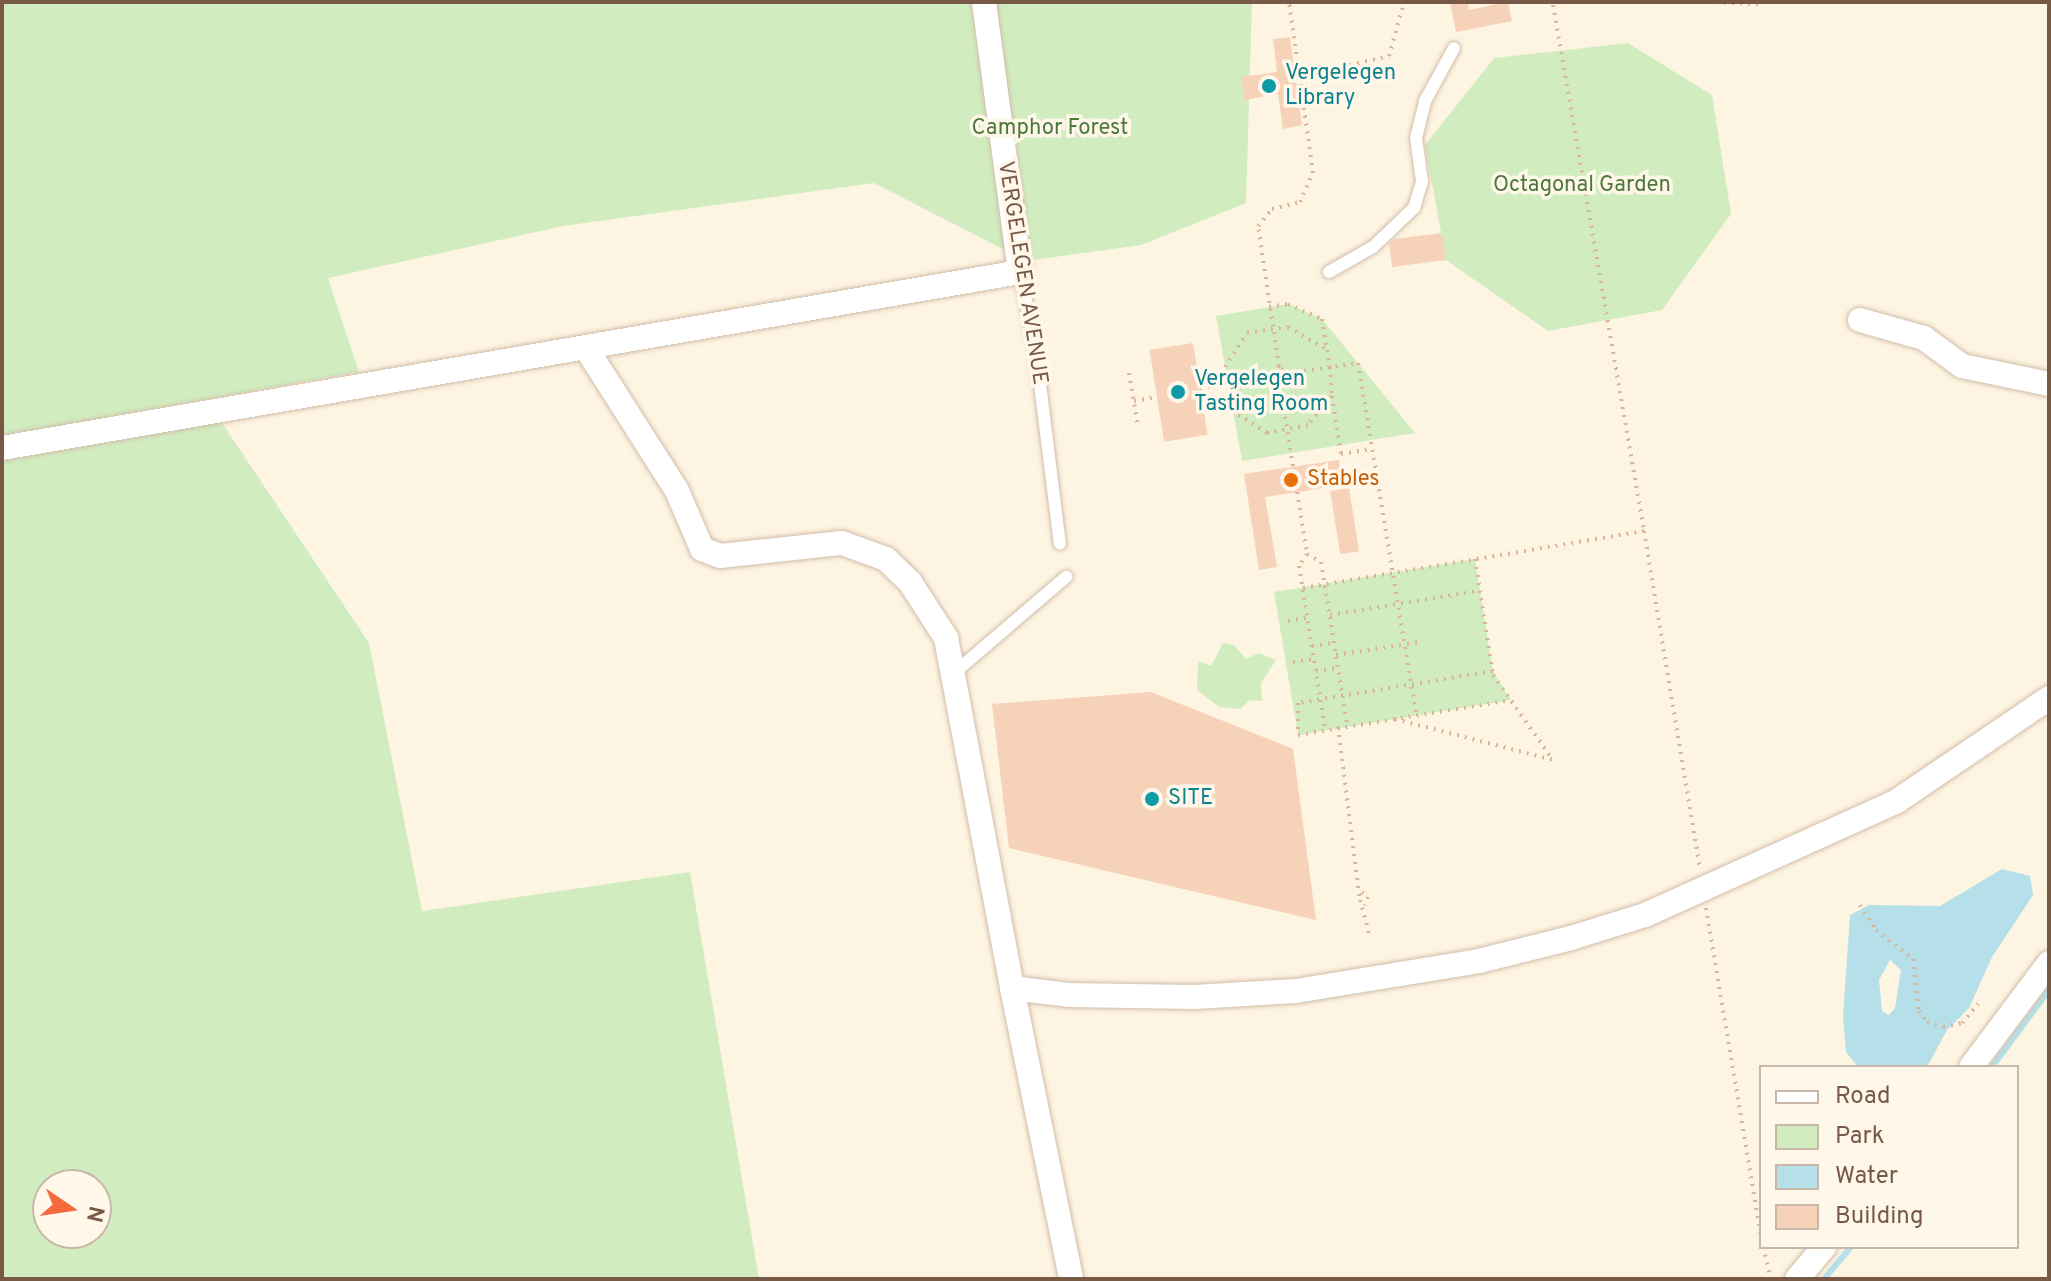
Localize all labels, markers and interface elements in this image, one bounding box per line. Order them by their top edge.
place label: Vergelegen Library [1285,60,1396,112]
marker: Vergelegen Library [1260,77,1278,95]
park label: Camphor Forest [972,116,1128,142]
street label: VERGELEGEN AVENUE [991,159,1053,387]
park label: Octagonal Garden [1493,173,1671,199]
place label: Vergelegen Tasting Room [1194,366,1328,418]
marker: Vergelegen Tasting Room [1169,383,1187,401]
place label: Stables [1307,467,1380,493]
marker: Stables [1282,471,1300,489]
place label: SITE [1168,786,1213,812]
marker: SITE [1143,790,1161,808]
legend [1759,1065,2019,1249]
text: Road [1835,1082,1891,1112]
text: Park [1835,1122,1885,1152]
text: Water [1835,1162,1898,1192]
north arrow [32,1169,112,1249]
text: Building [1835,1202,1924,1232]
text: N [79,1203,109,1225]

